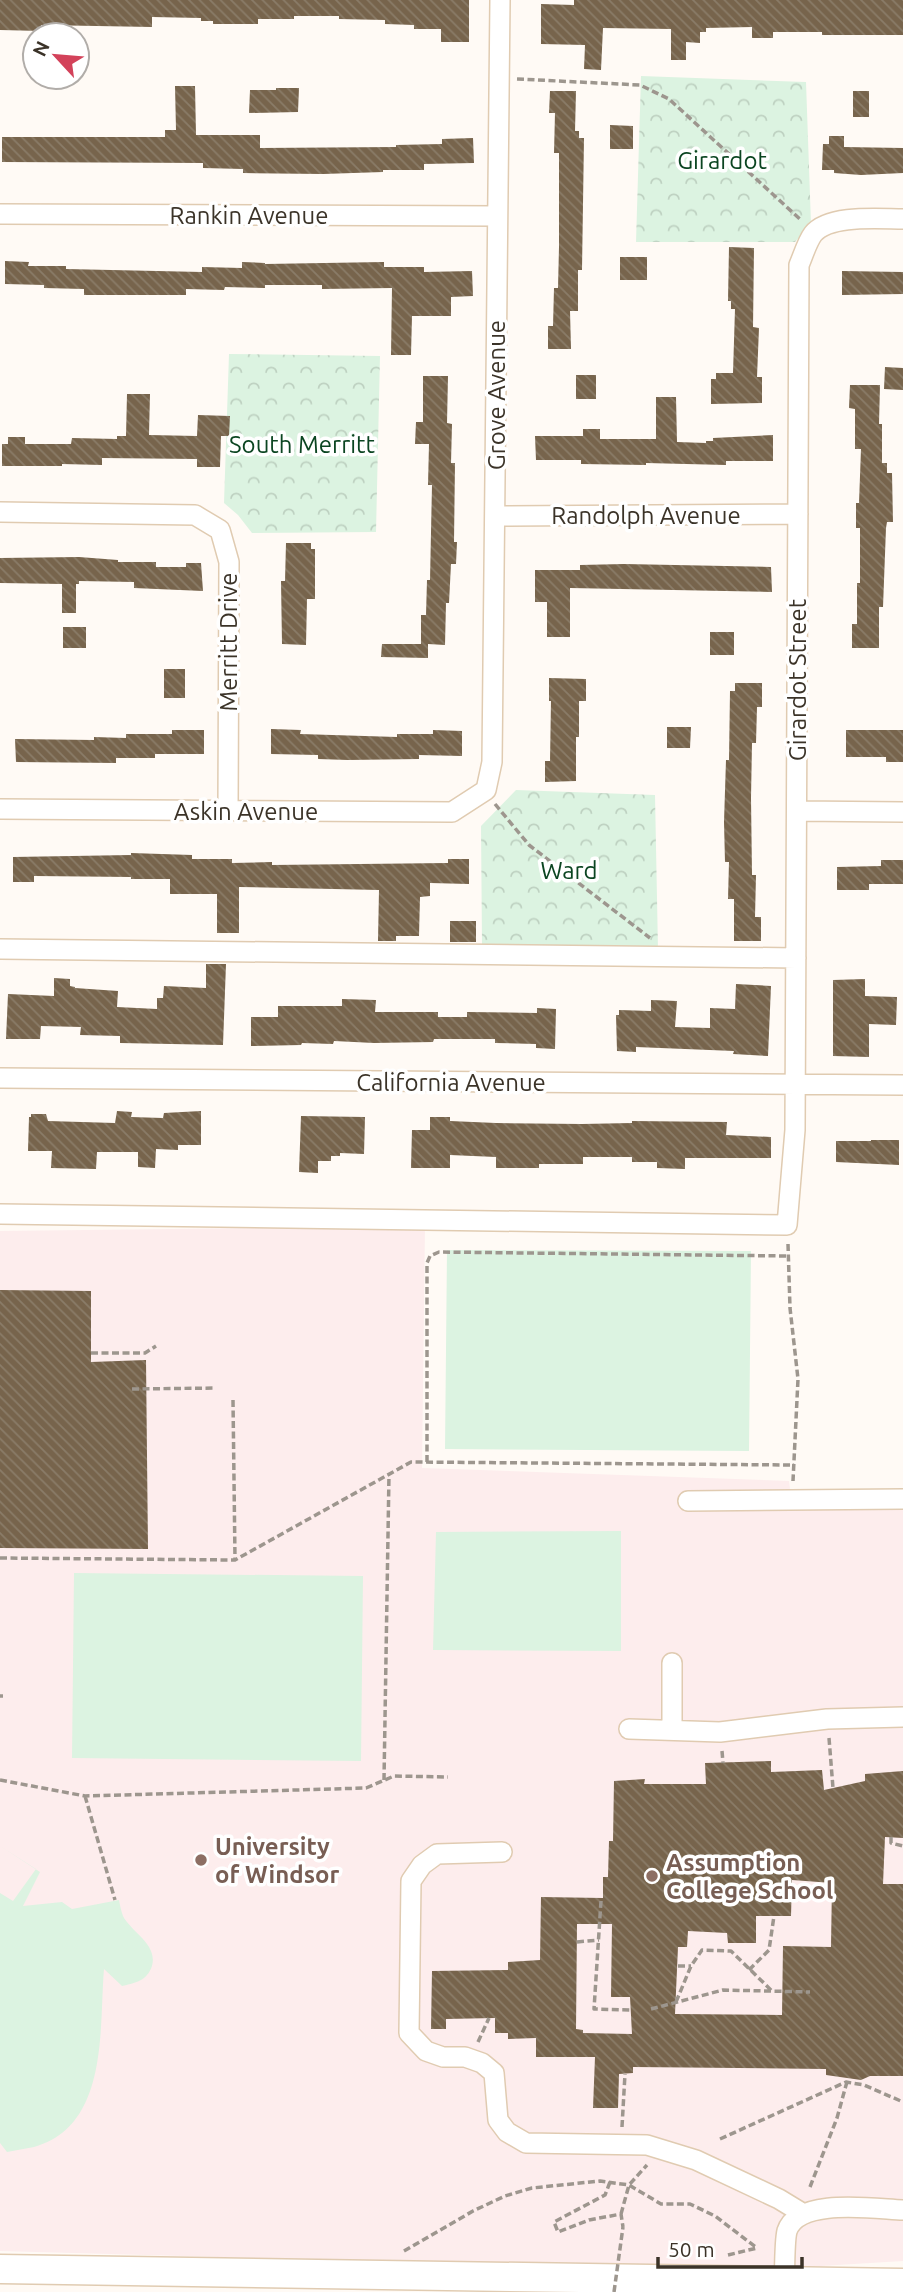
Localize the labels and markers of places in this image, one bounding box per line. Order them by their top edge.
place label: University of Windsor [215,1833,339,1888]
place label: Assumption College School [666,1849,833,1904]
marker: University of Windsor [193,1852,209,1868]
marker: Assumption College School [644,1868,660,1884]

